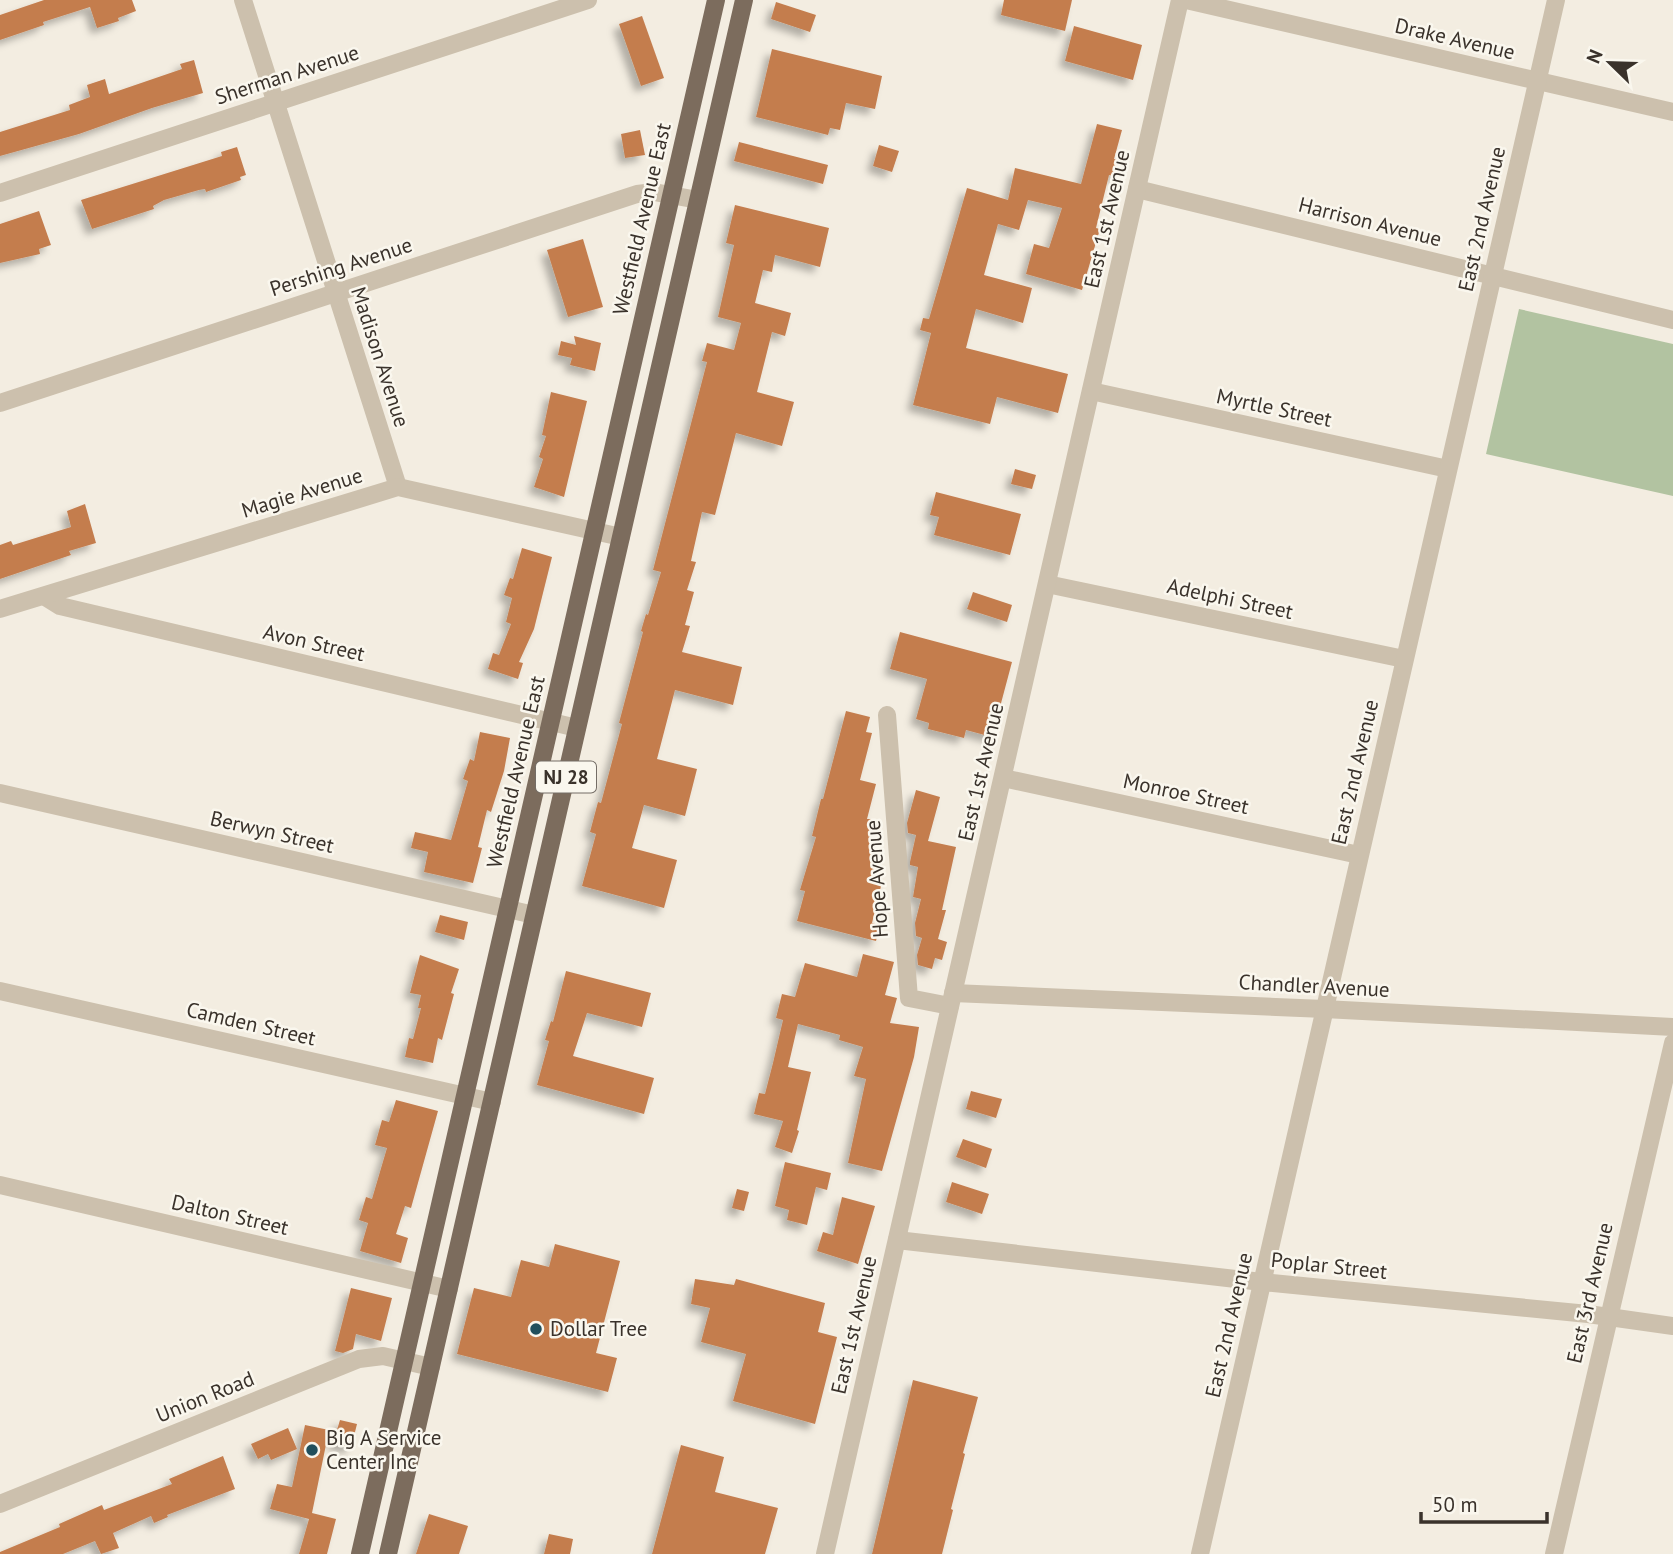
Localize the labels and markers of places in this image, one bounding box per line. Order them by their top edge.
place label: Dollar Tree [550,1315,647,1342]
marker: Dollar Tree [528,1321,544,1337]
place label: Big A Service Center Inc [326,1424,442,1475]
marker: Big A Service Center Inc [304,1442,320,1458]

